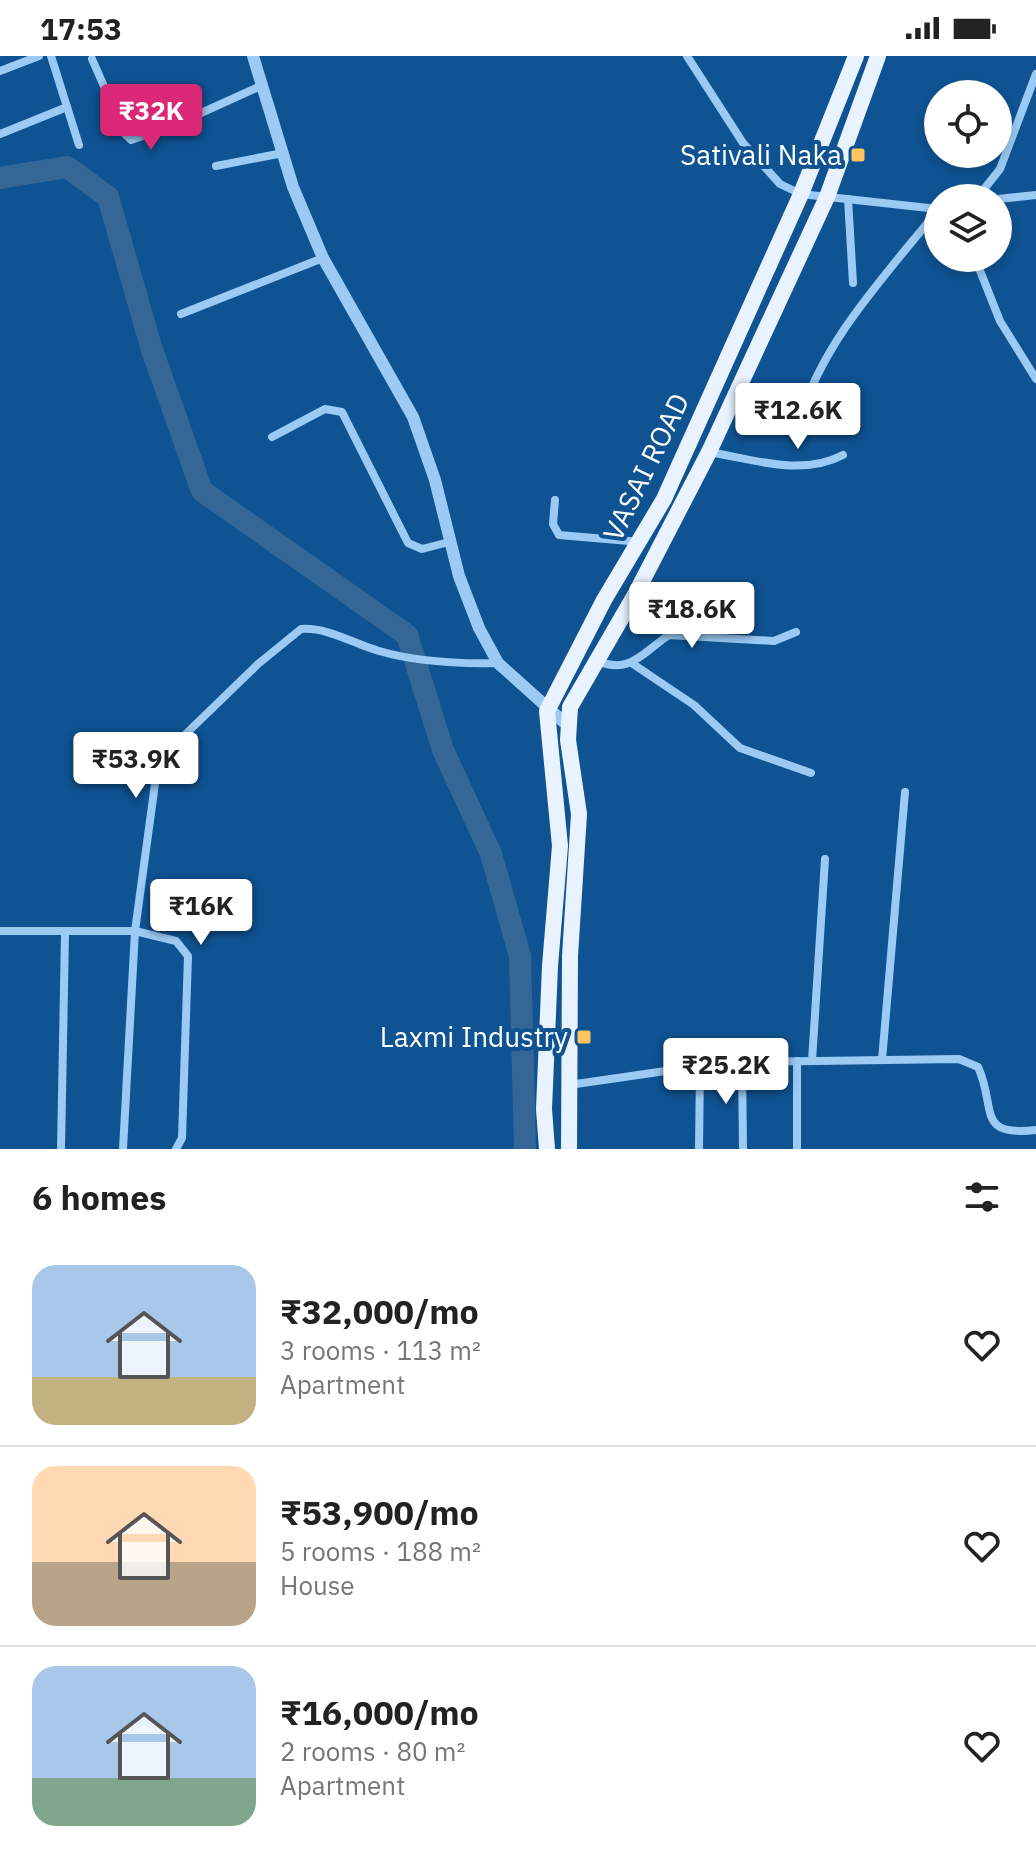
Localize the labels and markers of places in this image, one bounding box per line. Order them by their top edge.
pin: ₹32K [104,84,198,152]
place label: Sativali Naka [680,136,842,173]
marker: Sativali Naka [849,146,867,164]
pin: ₹12.6K [733,383,863,451]
pin: ₹18.6K [627,582,757,650]
pin: ₹53.9K [71,732,201,800]
pin: ₹16K [154,879,248,947]
place label: Laxmi Industry [380,1018,568,1055]
marker: Laxmi Industry [575,1028,593,1046]
pin: ₹25.2K [661,1038,791,1106]

